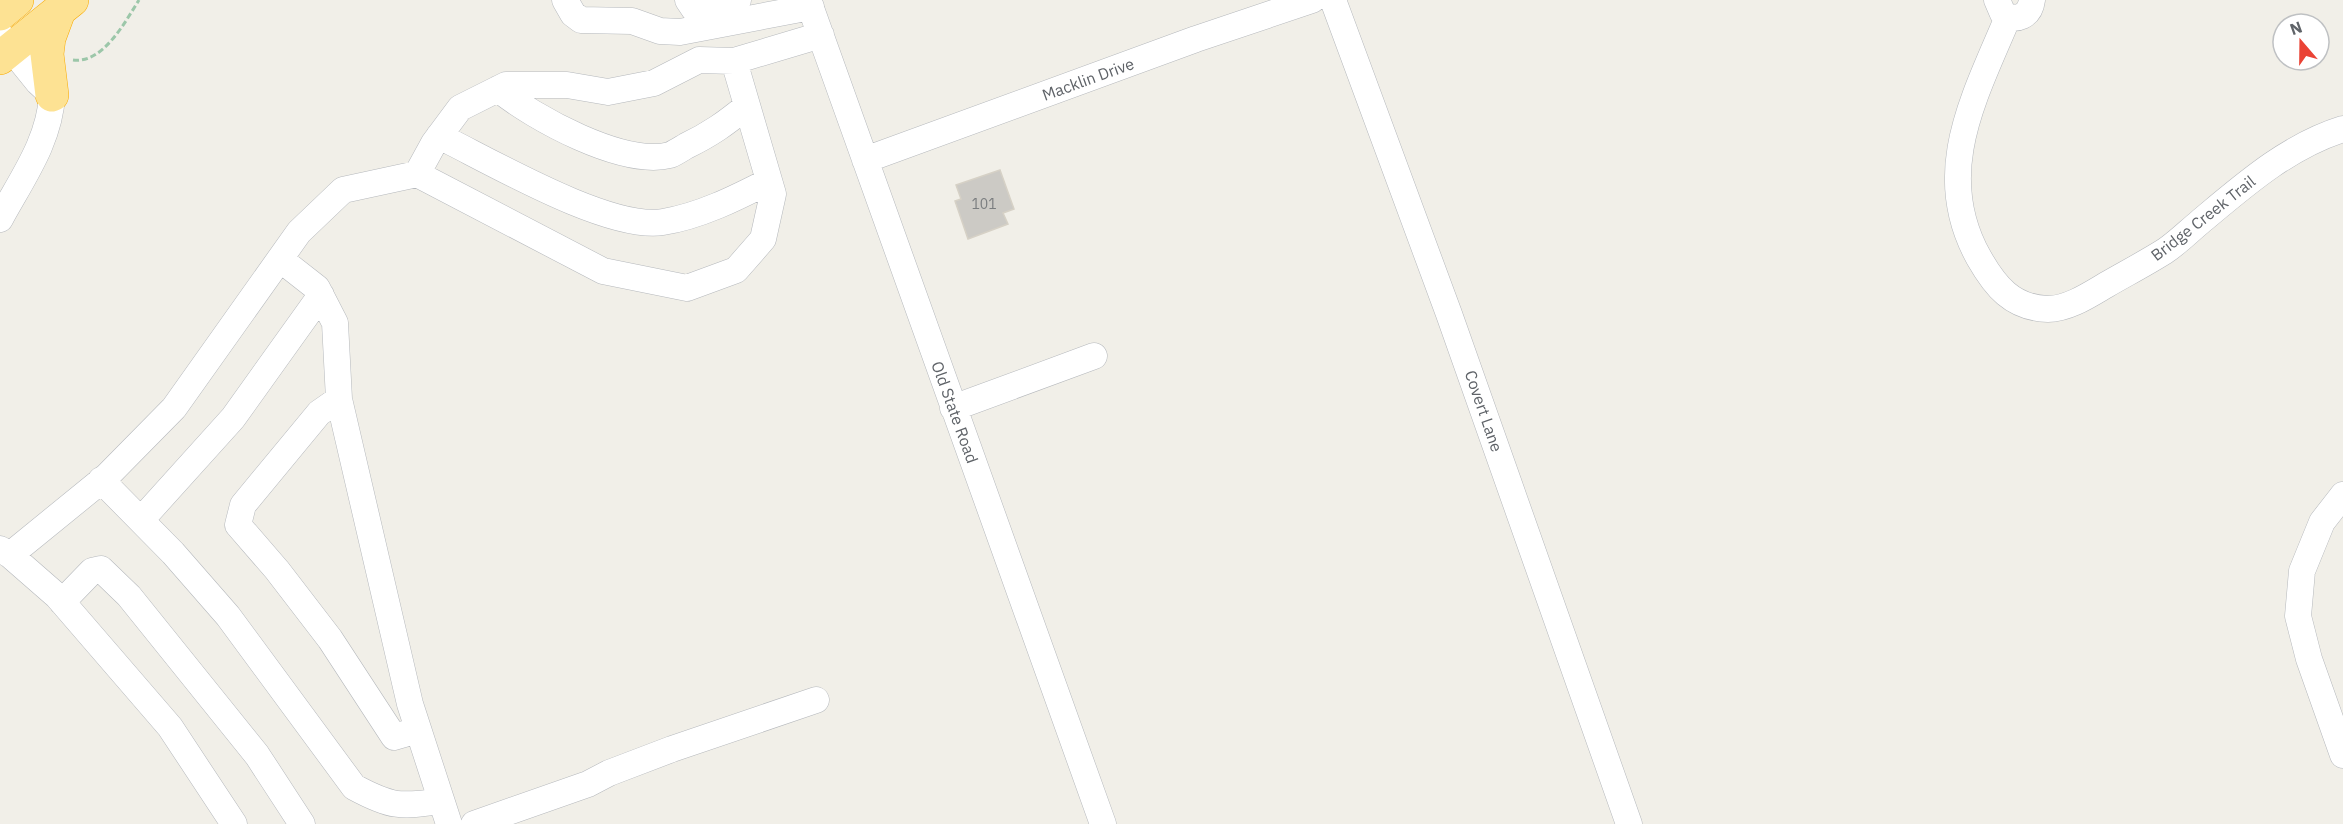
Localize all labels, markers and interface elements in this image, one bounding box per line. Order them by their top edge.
north arrow [2271,12,2331,72]
text: N [2287,17,2305,39]
street label: Macklin Drive [1039,53,1137,105]
street label: Bridge Creek Trail [2147,171,2259,265]
house number: 101 [971,195,997,213]
street label: Old State Road [927,358,983,466]
street label: Covert Lane [1461,368,1507,455]

